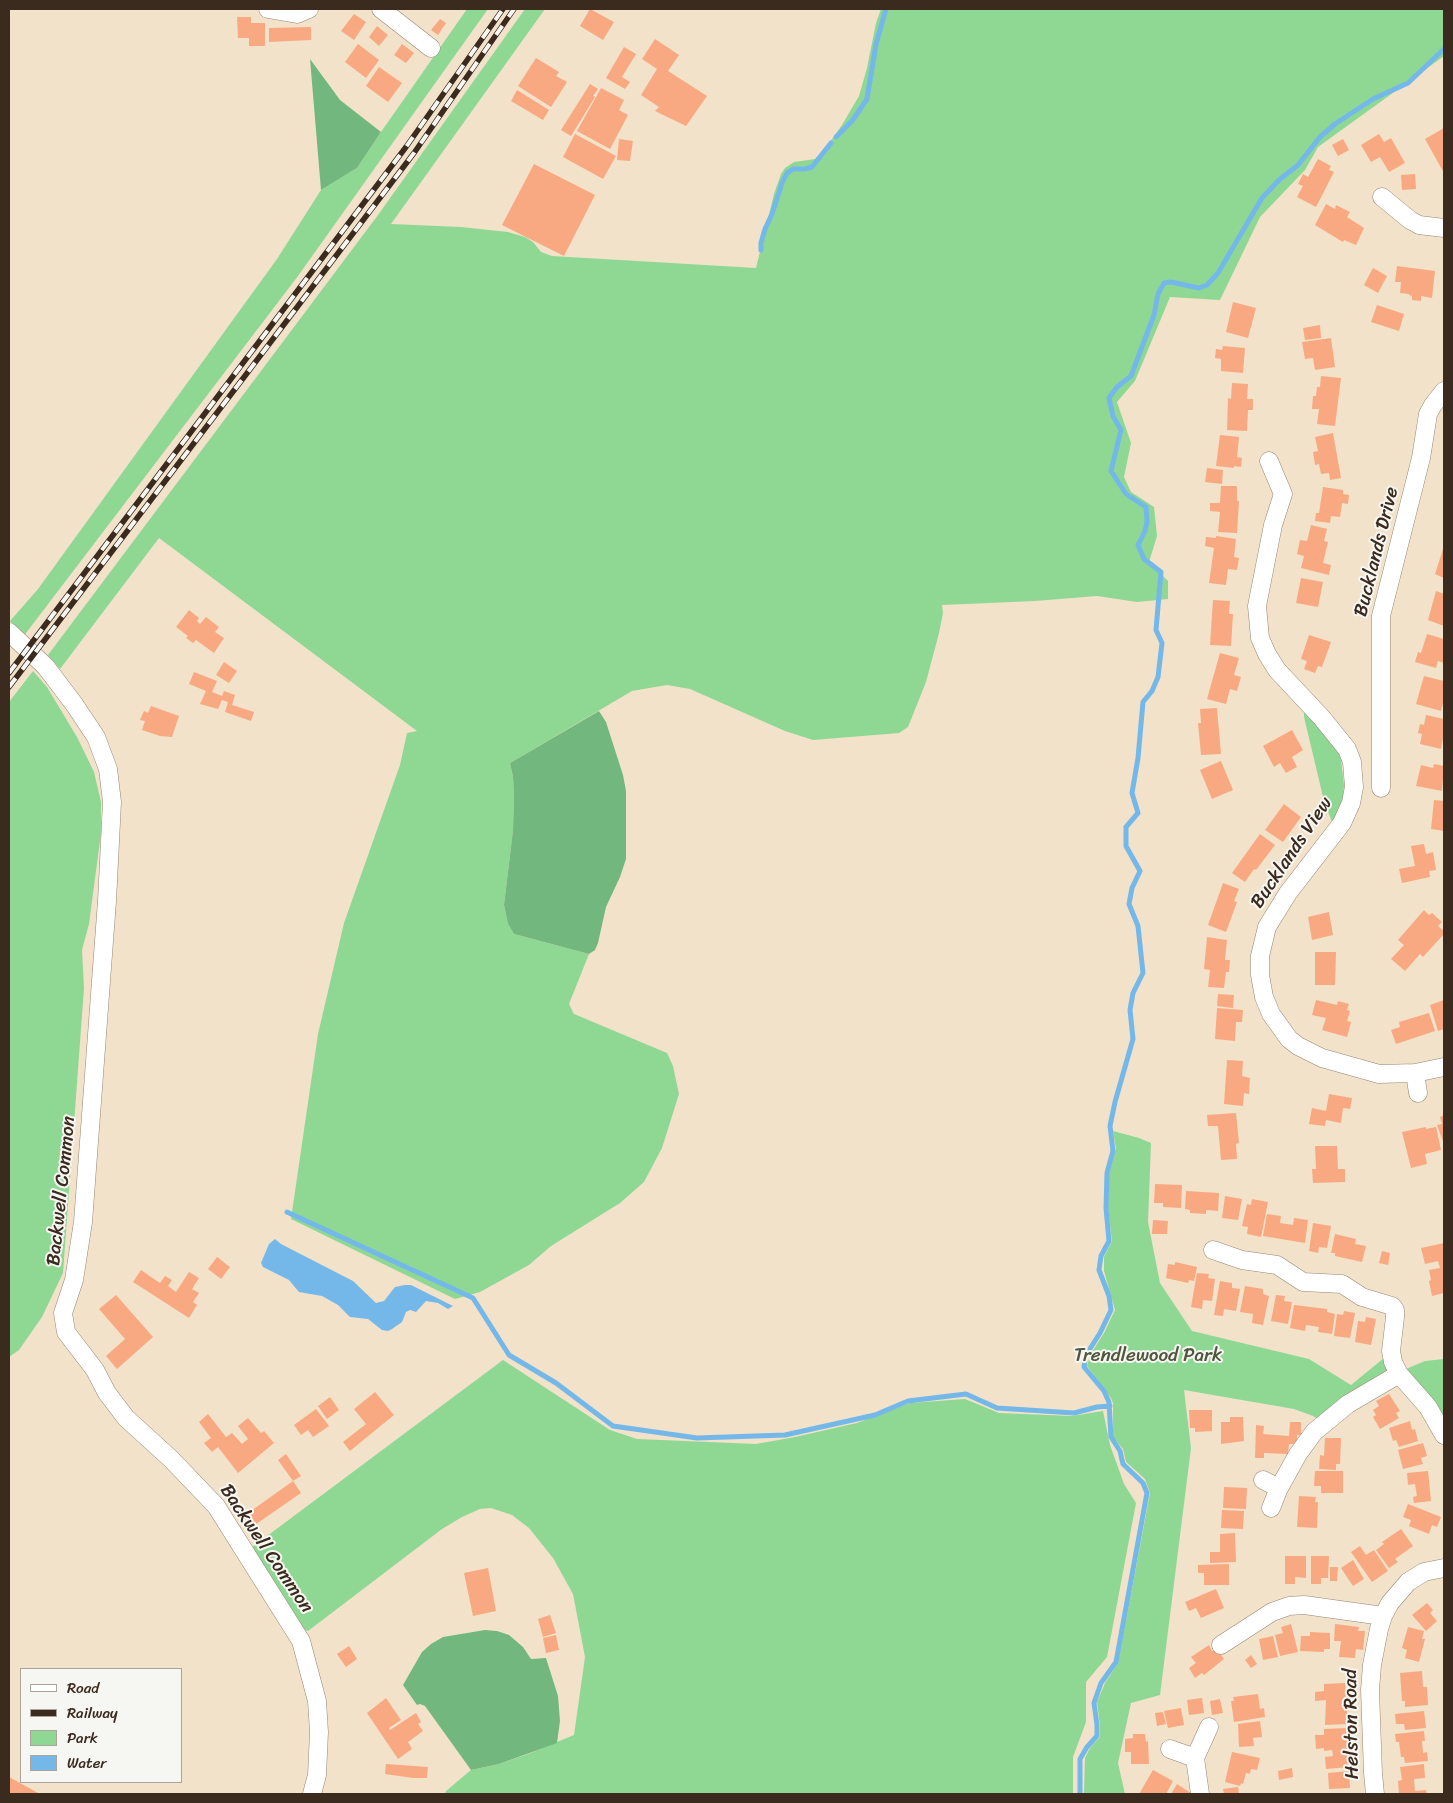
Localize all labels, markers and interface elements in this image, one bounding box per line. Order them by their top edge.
street label: Bucklands Drive [1350,485,1404,619]
street label: Bucklands View [1246,793,1338,913]
street label: Backwell Common [43,1115,81,1267]
park label: Trendlewood Park [1074,1345,1222,1367]
street label: Backwell Common [214,1480,318,1618]
legend [20,1668,182,1783]
street label: Helston Road [1340,1669,1364,1779]
text: Road [67,1675,99,1701]
text: Railway [67,1700,118,1726]
text: Park [67,1725,98,1751]
text: Water [67,1750,107,1776]

